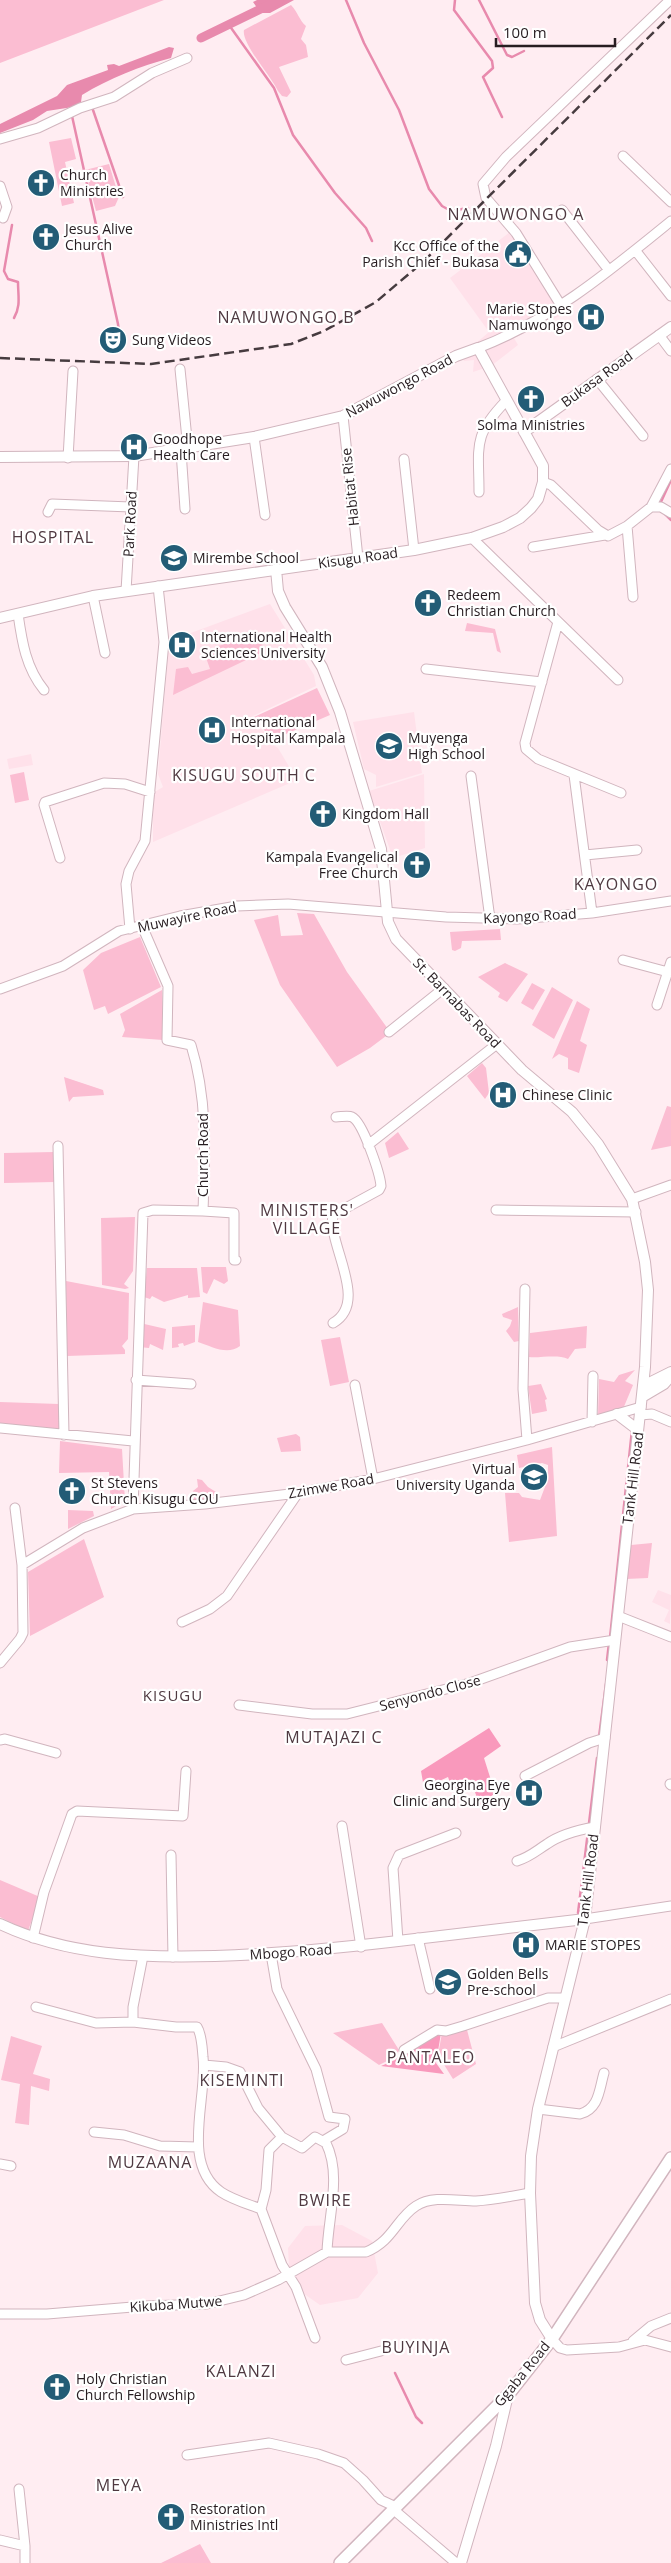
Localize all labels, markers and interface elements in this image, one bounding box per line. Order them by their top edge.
scale bar [496,15,615,47]
text: 100 m [503,22,547,42]
place label: Church Ministries [60,165,124,200]
church icon: Church Ministries [26,168,56,198]
district label: NAMUWONGO A [448,203,584,225]
place label: Jesus Alive Church [63,219,133,254]
church icon: Jesus Alive Church [31,222,61,252]
place label: Kcc Office of the Parish Chief - Bukasa [362,236,499,271]
public building icon: Kcc Office of the Parish Chief - Bukasa [503,239,533,269]
place label: Marie Stopes Namuwongo [487,299,572,334]
hospital icon: Marie Stopes Namuwongo [576,302,606,332]
district label: NAMUWONGO B [217,306,355,328]
theatre icon: Sung Videos [98,325,128,355]
place label: Sung Videos [132,330,212,349]
street label: Bukasa Road [557,346,636,411]
street label: Nawuwongo Road [342,349,456,422]
church icon: Solma Ministries [516,384,546,414]
place label: Solma Ministries [477,415,585,434]
place label: Goodhope Health Care [153,429,230,464]
hospital icon: Goodhope Health Care [119,432,149,462]
street label: Habitat Rise [336,447,363,527]
street label: Park Road [118,490,141,558]
district label: HOSPITAL [12,526,94,548]
street label: Kisugu Road [317,542,399,573]
school or university icon: Mirembe School [159,543,189,573]
place label: Mirembe School [193,548,299,567]
place label: Redeem Christian Church [447,585,556,620]
church icon: Redeem Christian Church [413,588,443,618]
place label: International Health Sciences University [201,627,332,662]
hospital icon: International Health Sciences University [167,630,197,660]
place label: International Hospital Kampala [231,712,345,747]
hospital icon: International Hospital Kampala [197,715,227,745]
place label: Muyenga High School [408,728,485,763]
school or university icon: Muyenga High School [374,731,404,761]
district label: KISUGU SOUTH C [172,764,316,786]
church icon: Kingdom Hall [308,799,338,829]
place label: Kingdom Hall [342,804,429,823]
place label: Kampala Evangelical Free Church [266,847,398,882]
church icon: Kampala Evangelical Free Church [402,850,432,880]
district label: KAYONGO [574,873,658,895]
street label: Muwayire Road [136,897,238,936]
street label: Kayongo Road [483,904,577,927]
street label: St. Barnabas Road [409,953,506,1052]
hospital icon: Chinese Clinic [488,1080,518,1110]
place label: Chinese Clinic [522,1085,613,1104]
street label: Church Road [193,1113,212,1197]
district label: MINISTERS' VILLAGE [260,1199,354,1239]
street label: Tank Hill Road [617,1431,648,1525]
place label: Virtual University Uganda [396,1459,515,1494]
school or university icon: Virtual University Uganda [519,1462,549,1492]
street label: Zzimwe Road [287,1469,375,1502]
place label: St Stevens Church Kisugu COU [91,1473,219,1508]
church icon: St Stevens Church Kisugu COU [57,1476,87,1506]
street label: Senyondo Close [377,1670,483,1715]
district label: KISUGU [143,1685,203,1705]
district label: MUTAJAZI C [285,1726,383,1748]
place label: Georgina Eye Clinic and Surgery [393,1775,511,1810]
hospital icon: Georgina Eye Clinic and Surgery [514,1778,544,1808]
street label: Tank Hill Road [572,1833,603,1927]
hospital icon: MARIE STOPES [511,1930,541,1960]
place label: MARIE STOPES [545,1935,641,1954]
street label: Mbogo Road [249,1939,333,1964]
place label: Golden Bells Pre-school [467,1964,549,1999]
school or university icon: Golden Bells Pre-school [433,1967,463,1997]
district label: PANTALEO [387,2046,475,2068]
district label: KISEMINTI [199,2069,285,2091]
district label: MUZAANA [108,2151,192,2173]
district label: BWIRE [298,2189,352,2211]
street label: Kikuba Mutwe [129,2291,223,2316]
district label: BUYINJA [382,2336,450,2358]
street label: Ggaba Road [489,2337,554,2410]
district label: KALANZI [205,2360,277,2382]
place label: Holy Christian Church Fellowship [76,2369,195,2404]
church icon: Holy Christian Church Fellowship [42,2372,72,2402]
district label: MEYA [96,2474,142,2496]
place label: Restoration Ministries Intl [190,2499,278,2534]
church icon: Restoration Ministries Intl [156,2502,186,2532]

